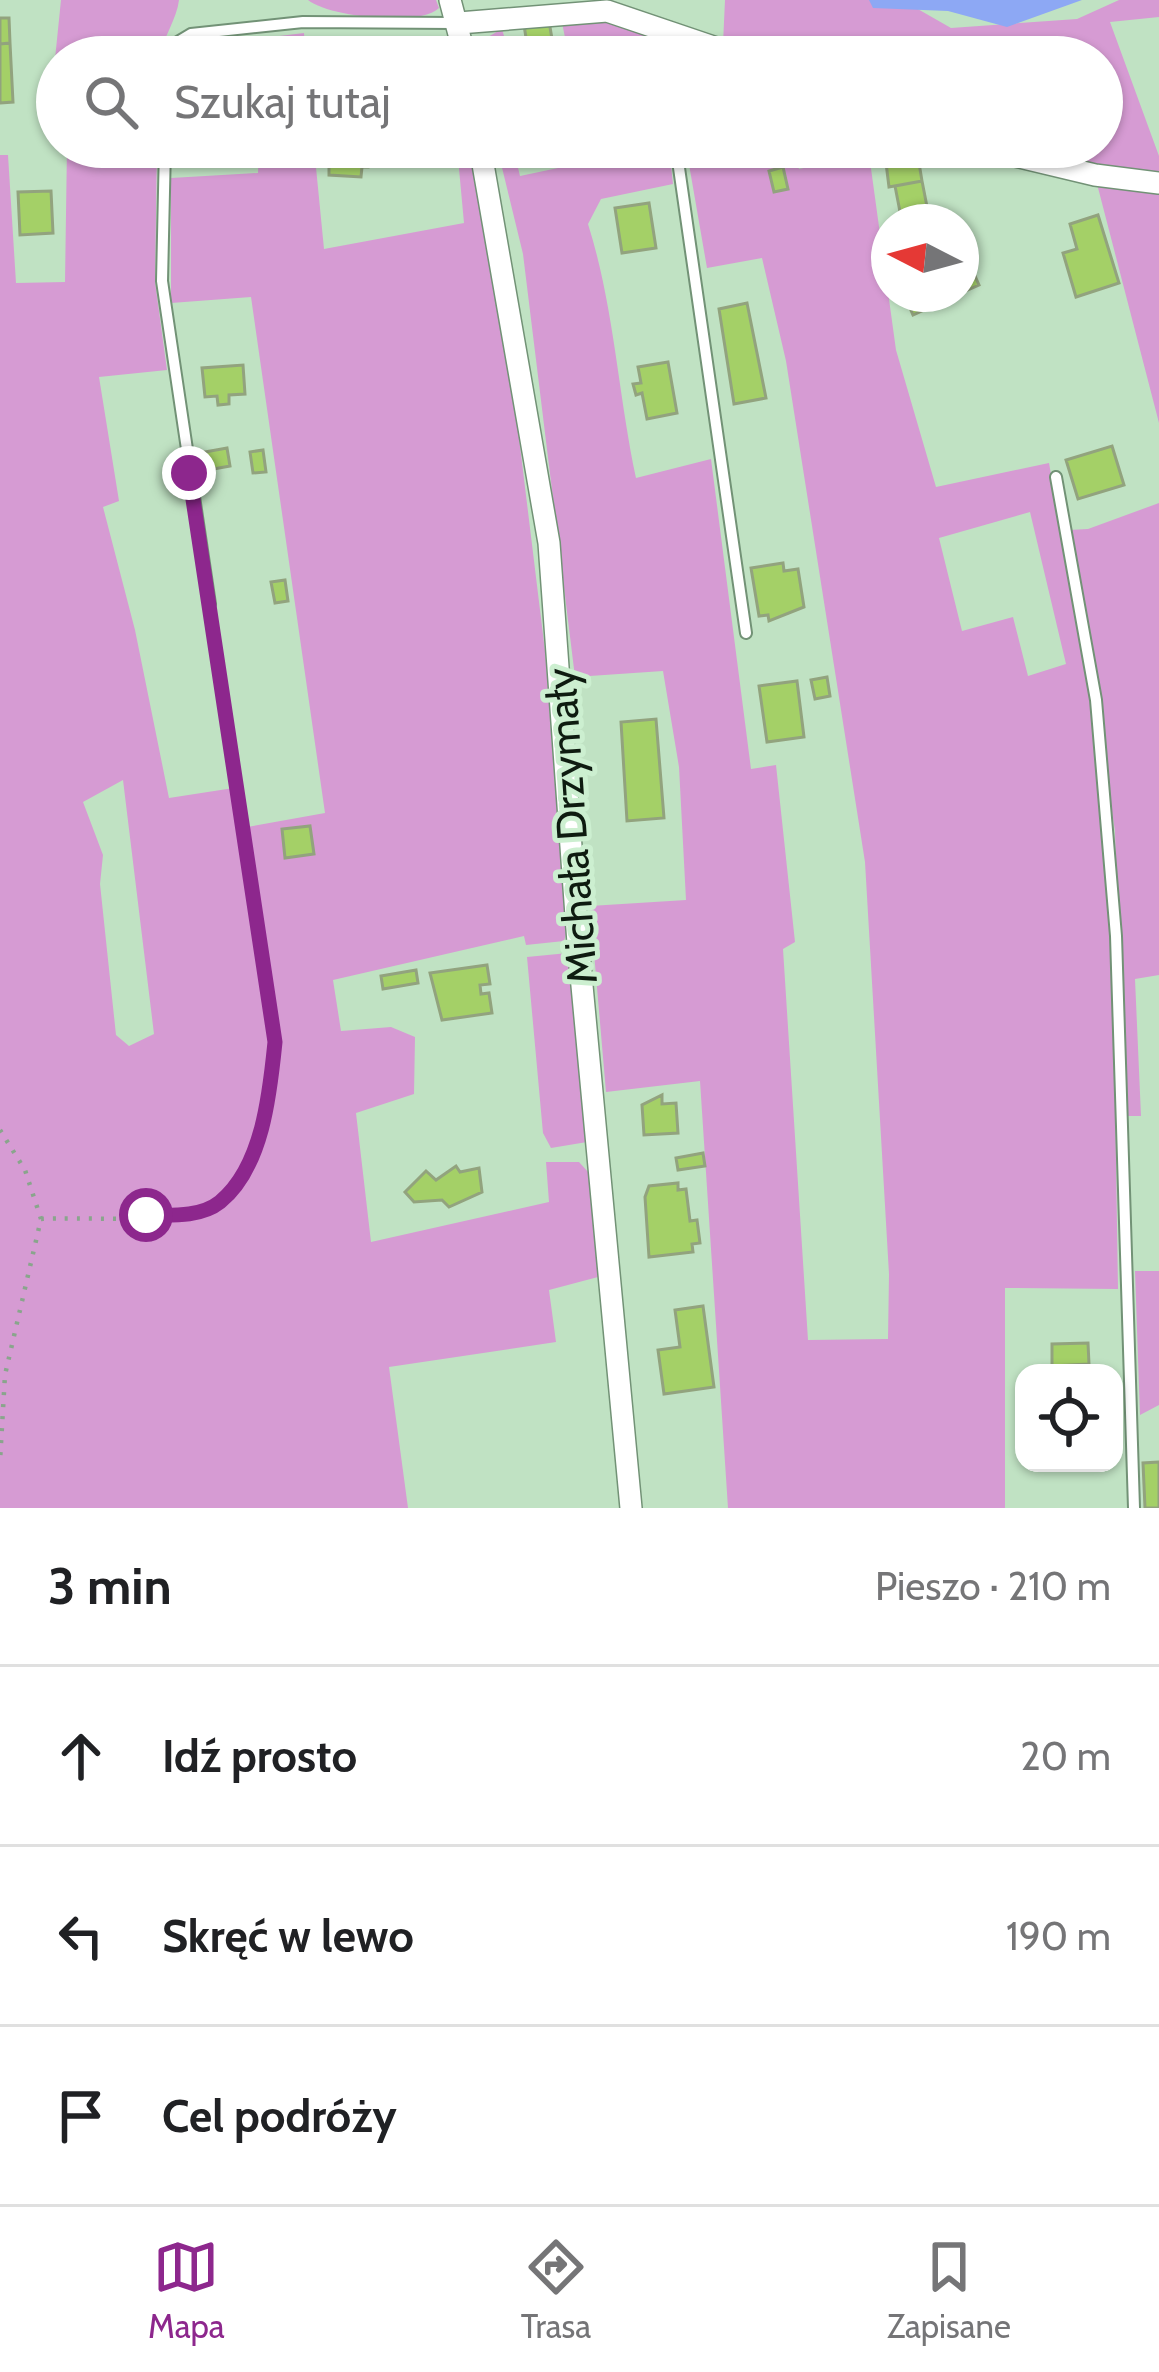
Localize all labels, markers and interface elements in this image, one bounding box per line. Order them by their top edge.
search box [36,36,1123,168]
icon: search [78,69,144,135]
text: Szukaj tutaj [174,75,391,129]
north arrow [871,204,979,312]
route end [162,446,216,500]
street label: Michała Drzymały [534,666,608,986]
route start [119,1188,173,1242]
map controls [1015,1364,1123,1472]
button: locate [1015,1364,1123,1472]
text: 3 min [48,1555,172,1617]
text: Pieszo · 210 m [875,1562,1111,1610]
icon: ahead [48,1723,114,1789]
text: Idź prosto [162,1729,357,1783]
text: 20 m [1020,1732,1111,1780]
icon: left [48,1903,114,1969]
text: Skręć w lewo [162,1909,414,1963]
text: 190 m [1006,1912,1111,1960]
icon: arrive [48,2083,114,2149]
text: Cel podróży [162,2089,397,2143]
tab: Mapa [148,2234,225,2346]
tab: Trasa [521,2234,591,2346]
tab: Zapisane [887,2234,1011,2346]

